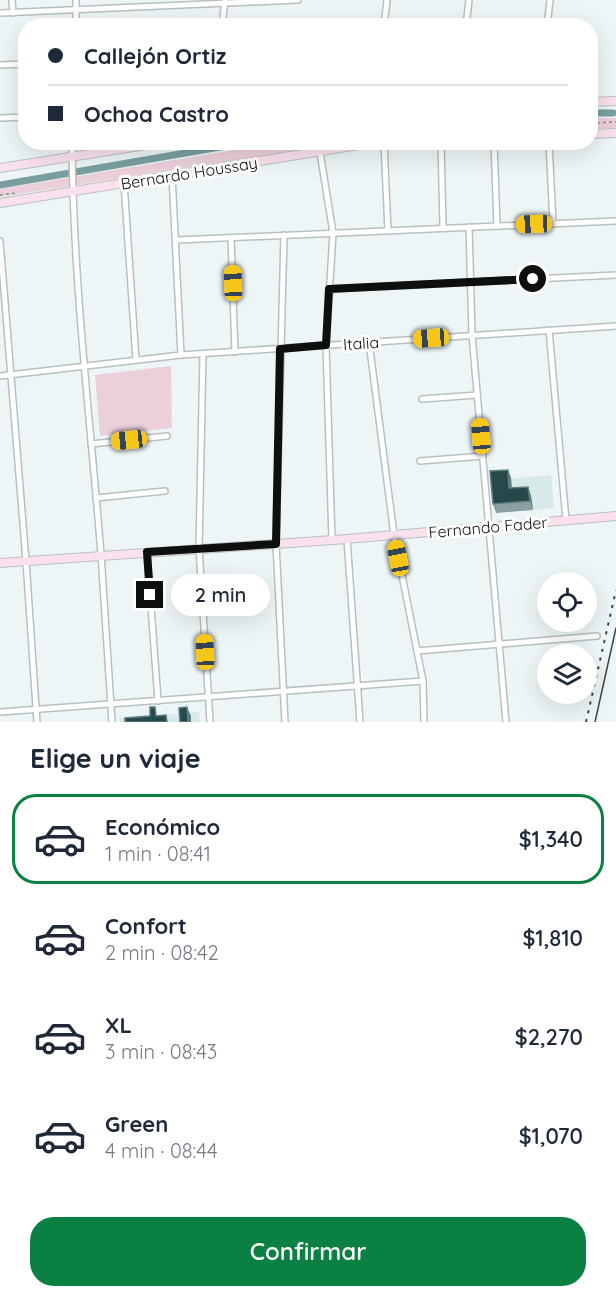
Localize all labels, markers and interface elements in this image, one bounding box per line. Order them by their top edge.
text: Callejón Ortiz [84,42,226,70]
text: Ochoa Castro [84,100,229,128]
street label: Bernardo Houssay [119,152,259,194]
car [516,214,552,234]
car [223,265,243,301]
route start [519,265,546,292]
car [412,328,450,348]
street label: Italia [342,332,380,354]
car [470,417,492,455]
car [110,429,148,451]
street label: Fernando Fader [428,512,548,542]
car [386,539,410,577]
map controls [537,572,597,704]
button: locate [537,572,597,632]
callout: 2 min [171,574,270,616]
route end [136,581,163,608]
text: 2 min [195,582,246,607]
car [195,634,215,670]
button: layers [537,644,597,704]
text: Elige un viaje [30,741,201,775]
icon: car [33,812,87,866]
text: Económico [105,813,220,841]
text: $1,340 [519,825,583,853]
text: 1 min · 08:41 [105,841,211,866]
icon: car [33,911,87,965]
text: Confort [105,912,187,940]
text: $1,810 [522,924,583,952]
text: 2 min · 08:42 [105,940,219,965]
icon: car [33,1010,87,1064]
text: XL [105,1011,132,1039]
text: $2,270 [515,1023,583,1051]
text: 3 min · 08:43 [105,1039,217,1064]
icon: car [33,1109,87,1163]
text: Green [105,1110,168,1138]
text: $1,070 [519,1122,583,1150]
text: 4 min · 08:44 [105,1138,217,1163]
button: Confirmar [30,1217,586,1286]

